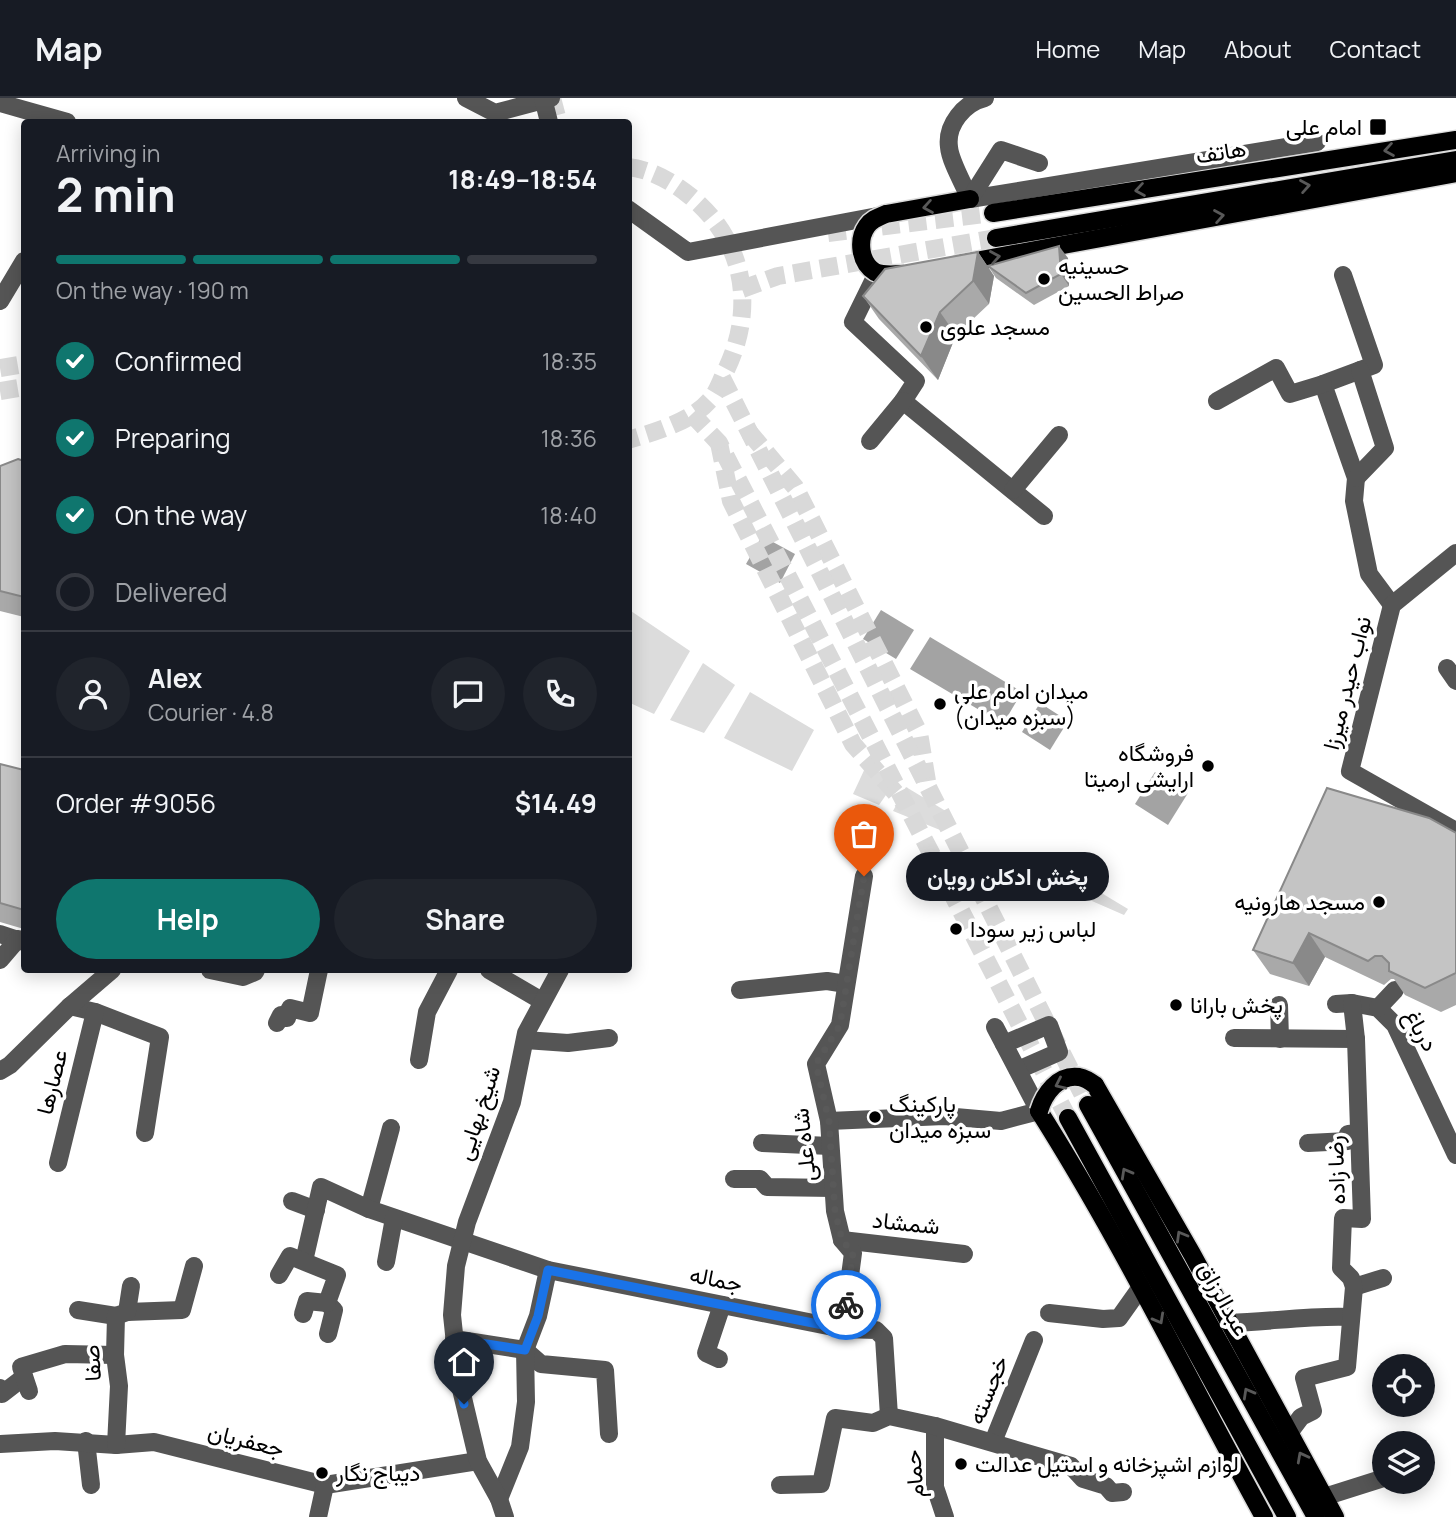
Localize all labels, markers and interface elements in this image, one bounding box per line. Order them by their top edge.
text: Map [35,26,103,71]
text: Home [1035,32,1100,65]
text: Map [1138,32,1186,65]
text: About [1224,32,1292,65]
text: Contact [1330,32,1421,65]
place label: امام علی [1286,110,1362,142]
marker: امام علی [1368,117,1388,137]
street label: هاتف [1193,131,1248,171]
text: Arriving in [56,137,161,169]
one-way arrow [1383,143,1394,158]
text: 18:49–18:54 [448,161,597,197]
text: 2 min [56,163,176,226]
one-way arrow [1299,179,1310,194]
one-way arrow [1134,182,1146,197]
one-way arrow [922,199,934,214]
one-way arrow [1213,210,1225,225]
place label: حسینیه صراط الحسین [1058,249,1184,307]
one-way arrow [989,250,1001,265]
marker: حسینیه صراط الحسین [1036,271,1052,287]
text: On the way · 190 m [56,274,249,306]
place label: مسجد علوی [940,310,1050,342]
marker: مسجد علوی [918,319,934,335]
icon: check [56,342,94,380]
text: Confirmed [115,343,242,379]
text: 18:35 [542,345,597,377]
icon: check [56,419,94,457]
text: Preparing [115,420,231,456]
text: 18:36 [541,422,597,454]
icon: check [56,496,94,534]
text: On the way [115,497,247,533]
text: 18:40 [540,499,597,531]
text: Delivered [115,574,227,610]
street label: نواب حیدر میرزا [1314,612,1378,753]
button: person [56,657,130,731]
button: chat [431,657,505,731]
button: phone [523,657,597,731]
text: Alex [148,660,202,696]
place label: میدان امام علی (سبزه میدان) [954,674,1088,732]
text: Courier · 4.8 [148,696,274,728]
marker: میدان امام علی (سبزه میدان) [932,696,948,712]
place label: فروشگاه ارایشی ارمیتا [1084,736,1194,794]
marker: فروشگاه ارایشی ارمیتا [1200,758,1216,774]
text: Order #9056 [56,785,216,821]
text: $14.49 [515,785,597,821]
pin [834,804,894,876]
icon: bag [845,815,883,853]
callout: پخش ادکلن رویان [906,852,1109,900]
text: پخش ادکلن رویان [927,860,1088,892]
button: Help [56,879,320,959]
button: Share [334,879,597,959]
place label: مسجد هارونیه [1234,885,1365,917]
marker: مسجد هارونیه [1371,894,1387,910]
place label: لباس زیر سودا [970,912,1096,944]
marker: لباس زیر سودا [948,921,964,937]
place label: پخش بارانا [1190,988,1283,1021]
marker: پخش بارانا [1168,997,1184,1013]
street label: درباغ [1396,1002,1447,1057]
street label: عصارها [28,1046,75,1118]
street label: شیخ بهایی [447,1061,508,1164]
one-way arrow [1055,1075,1068,1089]
place label: پارکینگ سبزه میدان [889,1087,991,1145]
street label: شاه علی [783,1107,823,1183]
marker: پارکینگ سبزه میدان [867,1109,883,1125]
street label: رضا زاده [1318,1135,1352,1205]
one-way arrow [1121,1167,1134,1180]
street label: شمشاد [871,1203,941,1241]
one-way arrow [1176,1231,1189,1243]
street label: عبدالرزاق [1191,1256,1258,1341]
street label: جماله [687,1257,745,1299]
courier [811,1270,881,1340]
icon: bike [827,1286,865,1324]
one-way arrow [1151,1312,1164,1324]
pin [434,1332,494,1404]
icon: home [445,1343,483,1381]
street label: صفا [74,1344,108,1382]
street label: خجسته [959,1351,1015,1429]
map controls [1372,1354,1435,1494]
button: locate [1372,1354,1435,1417]
one-way arrow [1243,1388,1256,1400]
street label: جعفریان [205,1414,288,1464]
button: layers [1372,1431,1435,1494]
place label: لوازم اشپزخانه و استیل عدالت [975,1447,1239,1480]
street label: حمام [895,1449,931,1500]
one-way arrow [1297,1452,1310,1464]
place label: دیباج نگار [335,1456,420,1489]
marker: لوازم اشپزخانه و استیل عدالت [953,1456,969,1472]
marker: دیباج نگار [314,1465,330,1481]

